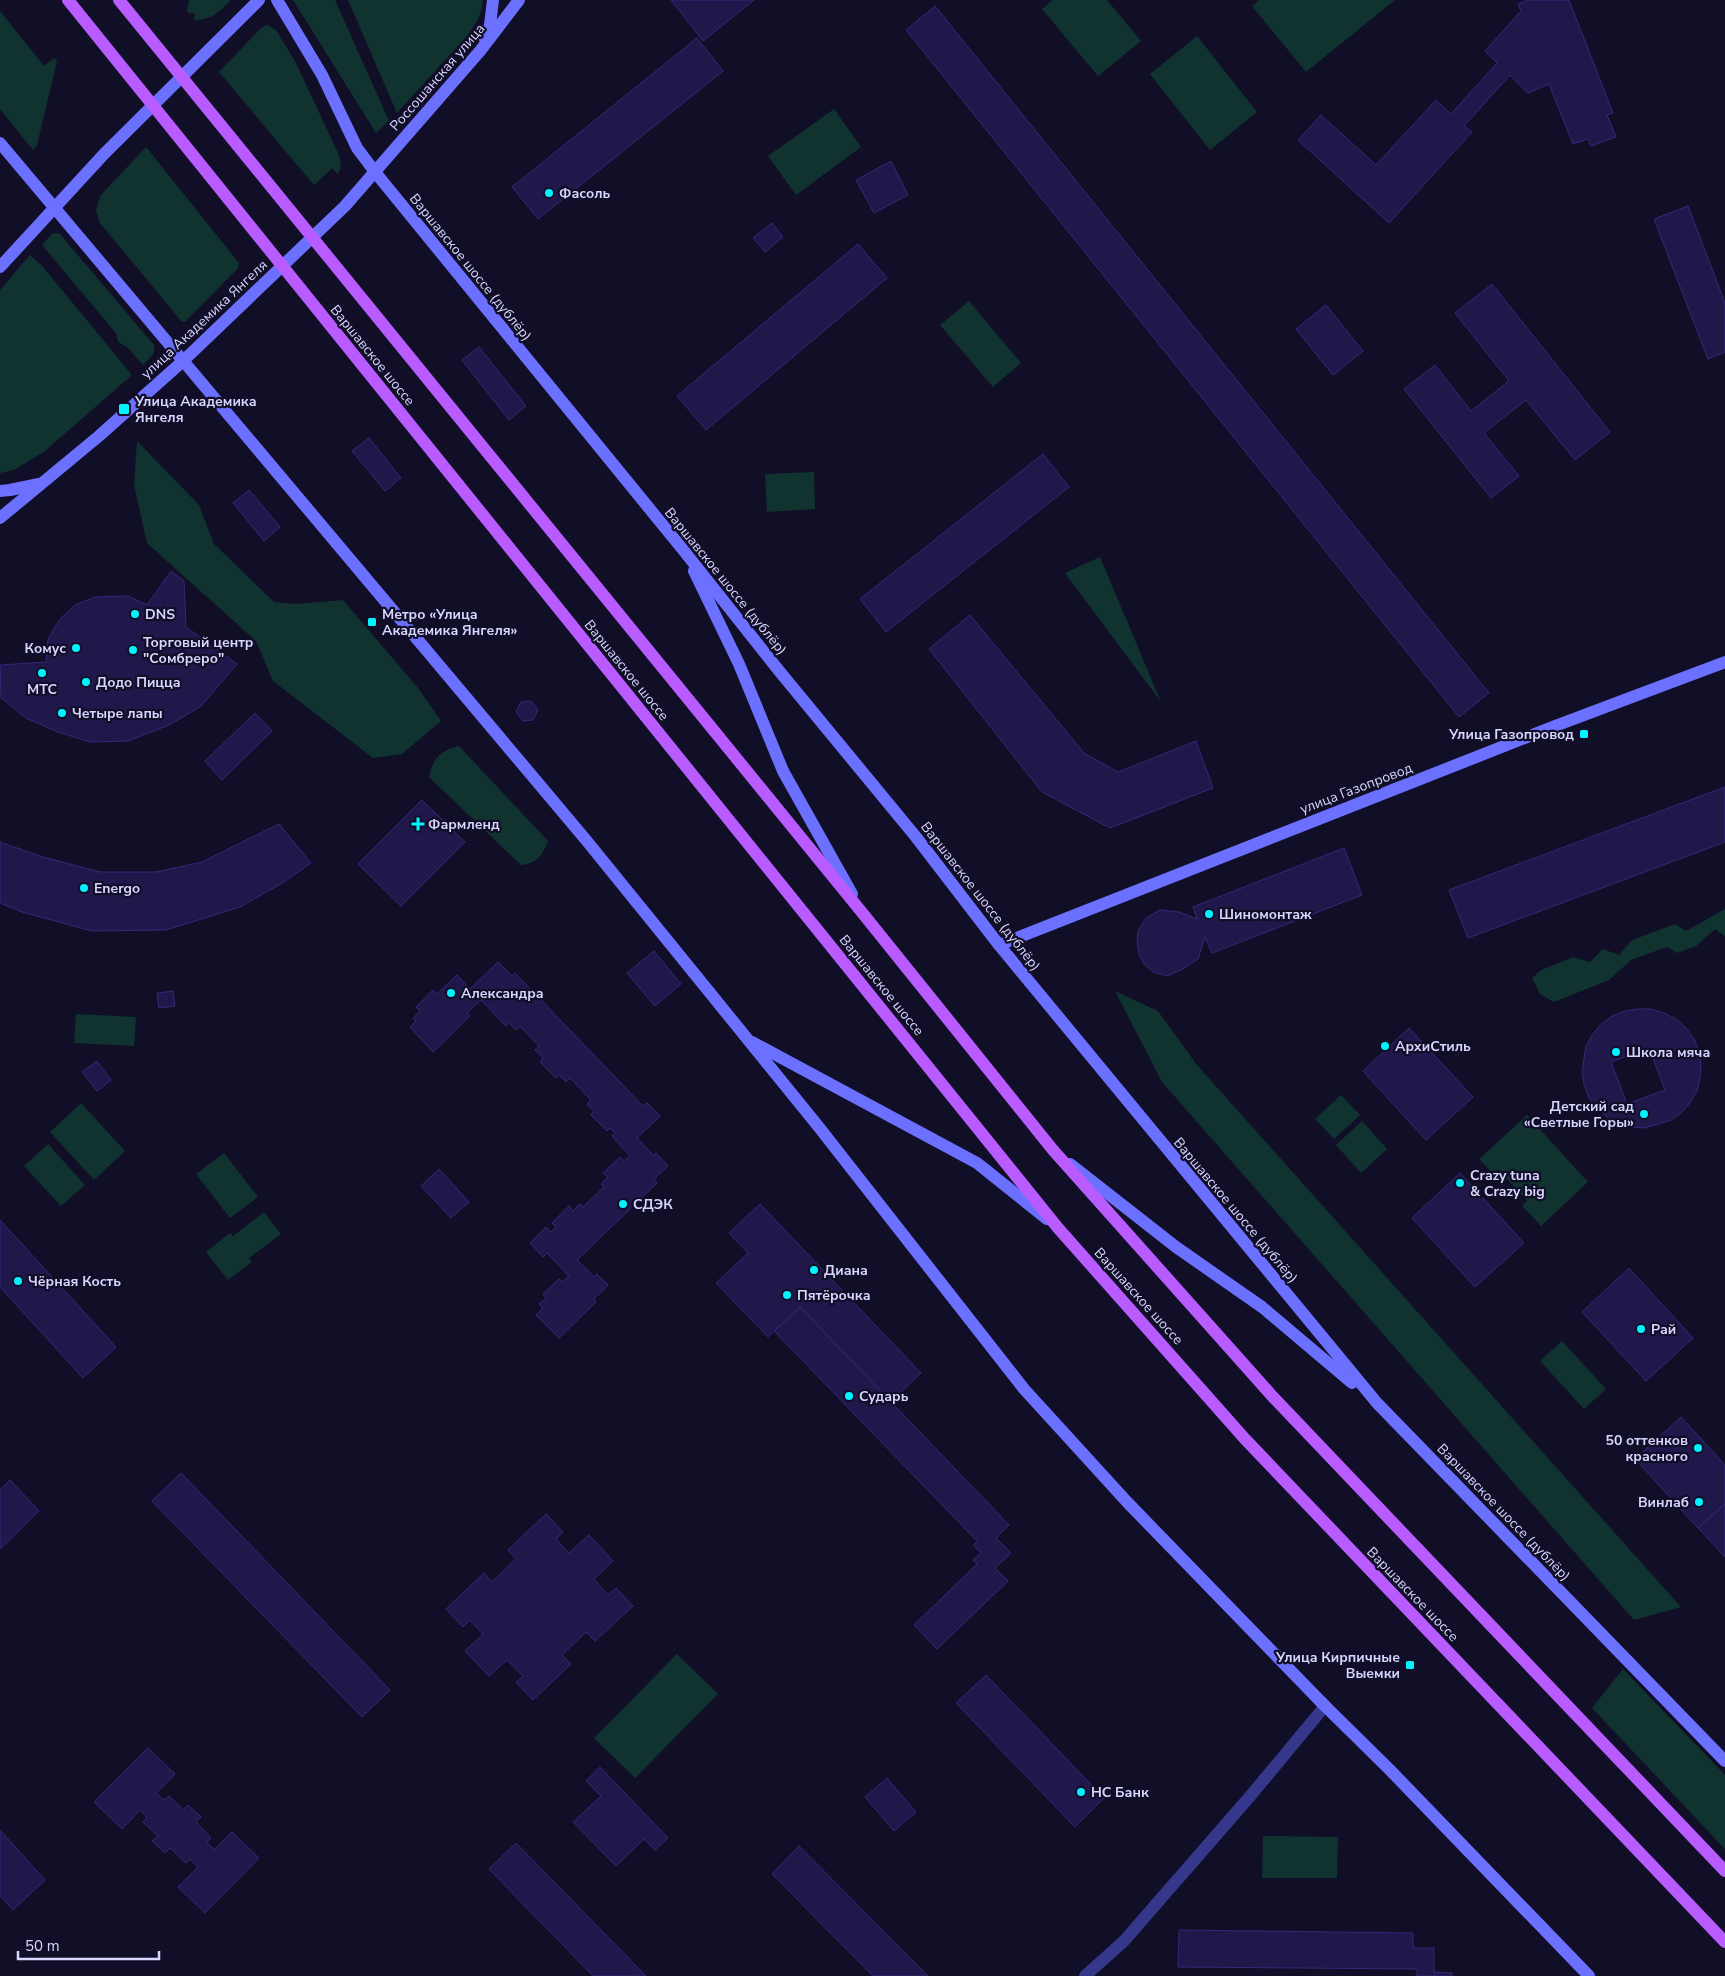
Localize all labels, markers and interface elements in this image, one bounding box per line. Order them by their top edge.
street label: Россошанская улица [385,20,489,135]
place label: Фасоль [559,184,611,203]
marker: Фасоль [543,187,555,199]
street label: Варшавское шоссе (дублёр) [405,190,536,345]
street label: улица Академика Янгеля [137,256,272,383]
street label: Варшавское шоссе [326,301,419,410]
place label: Улица Академика Янгеля [134,392,257,427]
marker: Улица Академика Янгеля [117,402,131,416]
street label: Варшавское шоссе (дублёр) [660,504,791,659]
place label: DNS [145,605,175,624]
place label: Метро «Улица Академика Янгеля» [382,605,518,640]
marker: DNS [129,608,141,620]
marker: Метро «Улица Академика Янгеля» [366,616,378,628]
street label: Варшавское шоссе [580,616,673,725]
place label: Торговый центр "Сомбреро" [143,633,253,668]
place label: Комус [25,639,66,658]
marker: Комус [70,642,82,654]
marker: Торговый центр "Сомбреро" [127,644,139,656]
marker: МТС [36,667,48,679]
place label: Додо Пицца [96,673,181,692]
marker: Додо Пицца [80,676,92,688]
place label: МТС [27,680,57,699]
place label: Четыре лапы [72,704,163,723]
marker: Четыре лапы [56,707,68,719]
place label: Улица Газопровод [1448,725,1574,744]
marker: Улица Газопровод [1578,728,1590,740]
street label: улица Газопровод [1297,758,1415,819]
place label: Фармленд [428,815,500,834]
marker: Фармленд [412,818,424,830]
street label: Варшавское шоссе (дублёр) [916,818,1045,975]
place label: Energo [94,879,140,898]
marker: Energo [78,882,90,894]
place label: Шиномонтаж [1219,905,1312,924]
marker: Шиномонтаж [1203,908,1215,920]
street label: Варшавское шоссе [835,931,928,1040]
place label: Александра [461,984,544,1003]
marker: Александра [445,987,457,999]
place label: АрхиСтиль [1395,1037,1471,1056]
marker: АрхиСтиль [1379,1040,1391,1052]
place label: Школа мяча [1626,1043,1710,1062]
marker: Школа мяча [1610,1046,1622,1058]
place label: Детский сад «Светлые Горы» [1524,1097,1634,1132]
marker: Детский сад «Светлые Горы» [1638,1108,1650,1120]
street label: Варшавское шоссе (дублёр) [1169,1134,1302,1287]
place label: Crazy tuna & Crazy big [1470,1166,1545,1201]
marker: Crazy tuna & Crazy big [1454,1177,1466,1189]
place label: СДЭК [633,1195,673,1214]
marker: СДЭК [617,1198,629,1210]
street label: Варшавское шоссе [1090,1244,1187,1349]
place label: Диана [824,1261,868,1280]
marker: Диана [808,1264,820,1276]
place label: Чёрная Кость [28,1272,121,1291]
marker: Чёрная Кость [12,1275,24,1287]
place label: Пятёрочка [797,1286,871,1305]
marker: Пятёрочка [781,1289,793,1301]
place label: Рай [1651,1320,1676,1339]
marker: Рай [1635,1323,1647,1335]
place label: Сударь [859,1387,909,1406]
marker: Сударь [843,1390,855,1402]
place label: 50 оттенков красного [1606,1431,1688,1466]
street label: Варшавское шоссе (дублёр) [1433,1439,1575,1585]
marker: 50 оттенков красного [1692,1442,1704,1454]
place label: Винлаб [1638,1493,1689,1512]
marker: Винлаб [1693,1496,1705,1508]
street label: Варшавское шоссе [1362,1543,1463,1646]
place label: Улица Кирпичные Выемки [1275,1648,1400,1683]
marker: Улица Кирпичные Выемки [1404,1659,1416,1671]
place label: НС Банк [1091,1783,1149,1802]
marker: НС Банк [1075,1786,1087,1798]
scale bar [18,1928,159,1960]
text: 50 m [25,1936,60,1956]

